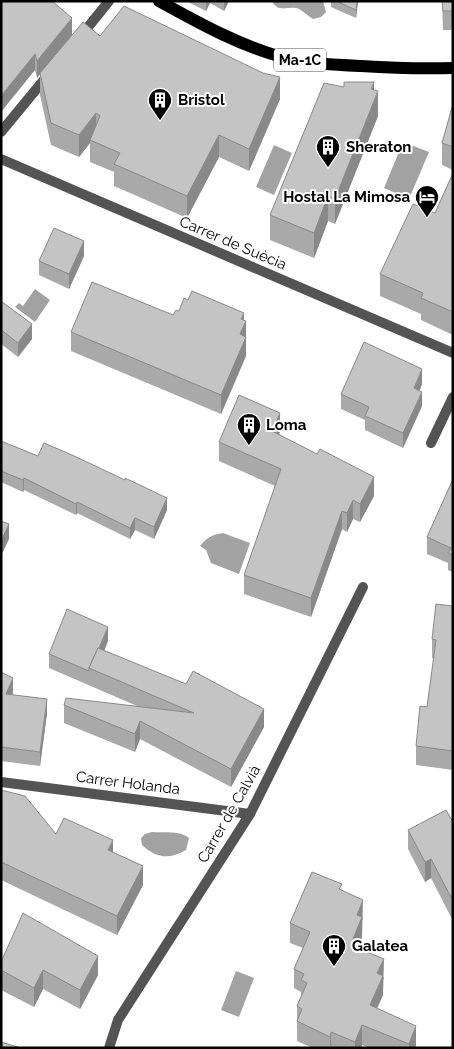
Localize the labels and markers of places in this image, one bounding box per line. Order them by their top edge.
building icon: Bristol [147,87,173,121]
place label: Bristol [178,91,225,109]
building icon: Sheraton [315,134,341,168]
place label: Sheraton [346,138,411,156]
hotel icon: Hostal La Mimosa [414,184,440,218]
place label: Hostal La Mimosa [283,188,410,206]
building icon: Loma [236,412,262,446]
place label: Loma [266,416,307,434]
building icon: Galatea [321,933,347,967]
place label: Galatea [352,937,408,955]

